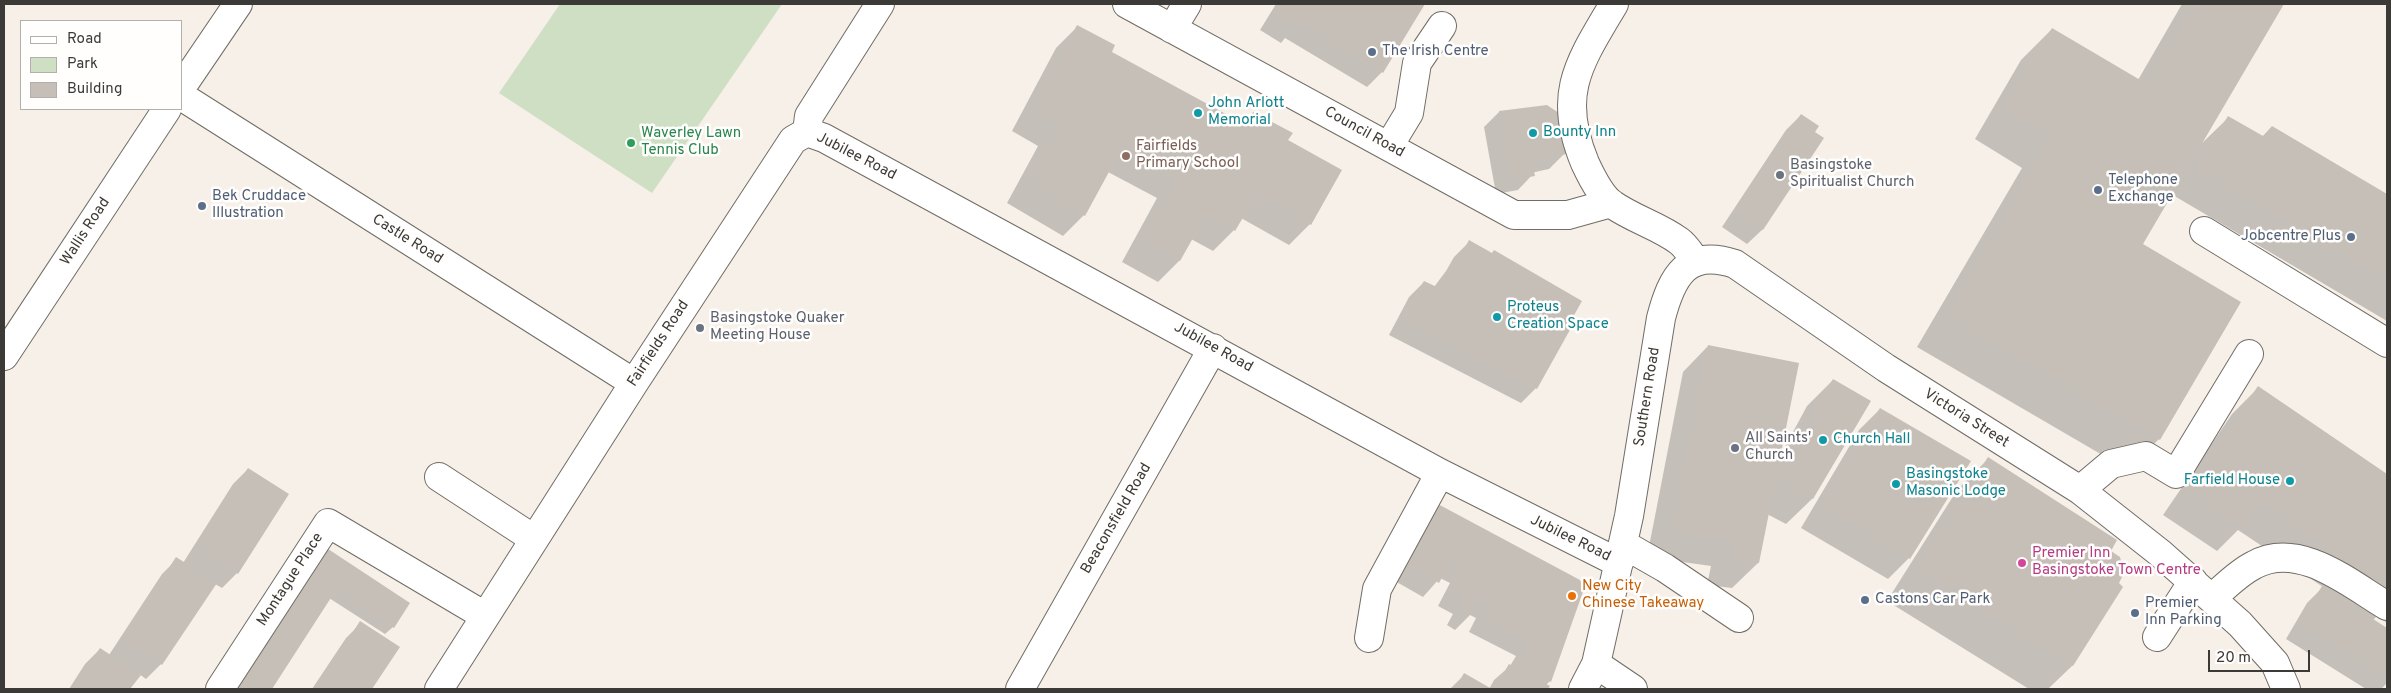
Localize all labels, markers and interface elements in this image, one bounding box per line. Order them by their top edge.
legend [20,20,182,110]
text: Road [67,30,102,49]
place label: The Irish Centre [1382,43,1489,61]
marker: The Irish Centre [1366,46,1378,58]
text: Park [67,55,98,74]
text: Building [67,80,122,99]
place label: John Arlott Memorial [1208,95,1284,130]
street label: Council Road [1321,104,1407,162]
marker: John Arlott Memorial [1192,107,1204,119]
place label: Bounty Inn [1543,124,1616,142]
place label: Waverley Lawn Tennis Club [641,125,741,160]
marker: Bounty Inn [1527,127,1539,139]
street label: Jubilee Road [813,129,899,185]
marker: Waverley Lawn Tennis Club [625,137,637,149]
place label: Fairfields Primary School [1136,138,1239,173]
marker: Fairfields Primary School [1120,150,1132,162]
place label: Basingstoke Spiritualist Church [1790,157,1914,192]
marker: Basingstoke Spiritualist Church [1774,169,1786,181]
place label: Telephone Exchange [2108,172,2178,207]
marker: Telephone Exchange [2092,184,2104,196]
place label: Bek Cruddace Illustration [212,188,306,223]
street label: Wallis Road [57,195,115,269]
marker: Bek Cruddace Illustration [196,200,208,212]
street label: Castle Road [368,211,446,269]
place label: Jobcentre Plus [2241,228,2341,246]
marker: Jobcentre Plus [2345,231,2357,243]
street label: Fairfields Road [624,297,694,391]
place label: Proteus Creation Space [1507,299,1609,334]
place label: Basingstoke Quaker Meeting House [710,310,845,345]
marker: Proteus Creation Space [1491,311,1503,323]
street label: Jubilee Road [1170,319,1256,377]
marker: Basingstoke Quaker Meeting House [694,322,706,334]
street label: Southern Road [1631,346,1665,448]
street label: Victoria Street [1920,386,2012,452]
place label: All Saints' Church [1745,430,1811,465]
place label: Church Hall [1833,431,1910,449]
marker: Church Hall [1817,434,1829,446]
marker: All Saints' Church [1729,442,1741,454]
street label: Beaconsfield Road [1078,460,1156,578]
place label: Basingstoke Masonic Lodge [1906,466,2006,501]
place label: Farfield House [2184,472,2280,490]
marker: Farfield House [2284,475,2296,487]
marker: Basingstoke Masonic Lodge [1890,478,1902,490]
street label: Jubilee Road [1527,512,1613,566]
street label: Montague Place [254,530,328,630]
place label: Premier Inn Basingstoke Town Centre [2032,545,2201,580]
marker: Premier Inn Basingstoke Town Centre [2016,557,2028,569]
place label: New City Chinese Takeaway [1582,578,1704,613]
marker: New City Chinese Takeaway [1566,590,1578,602]
place label: Castons Car Park [1875,591,1990,609]
marker: Castons Car Park [1859,594,1871,606]
place label: Premier Inn Parking [2145,595,2222,630]
marker: Premier Inn Parking [2129,607,2141,619]
scale bar [2211,640,2314,672]
text: 20 m [2216,649,2251,668]

